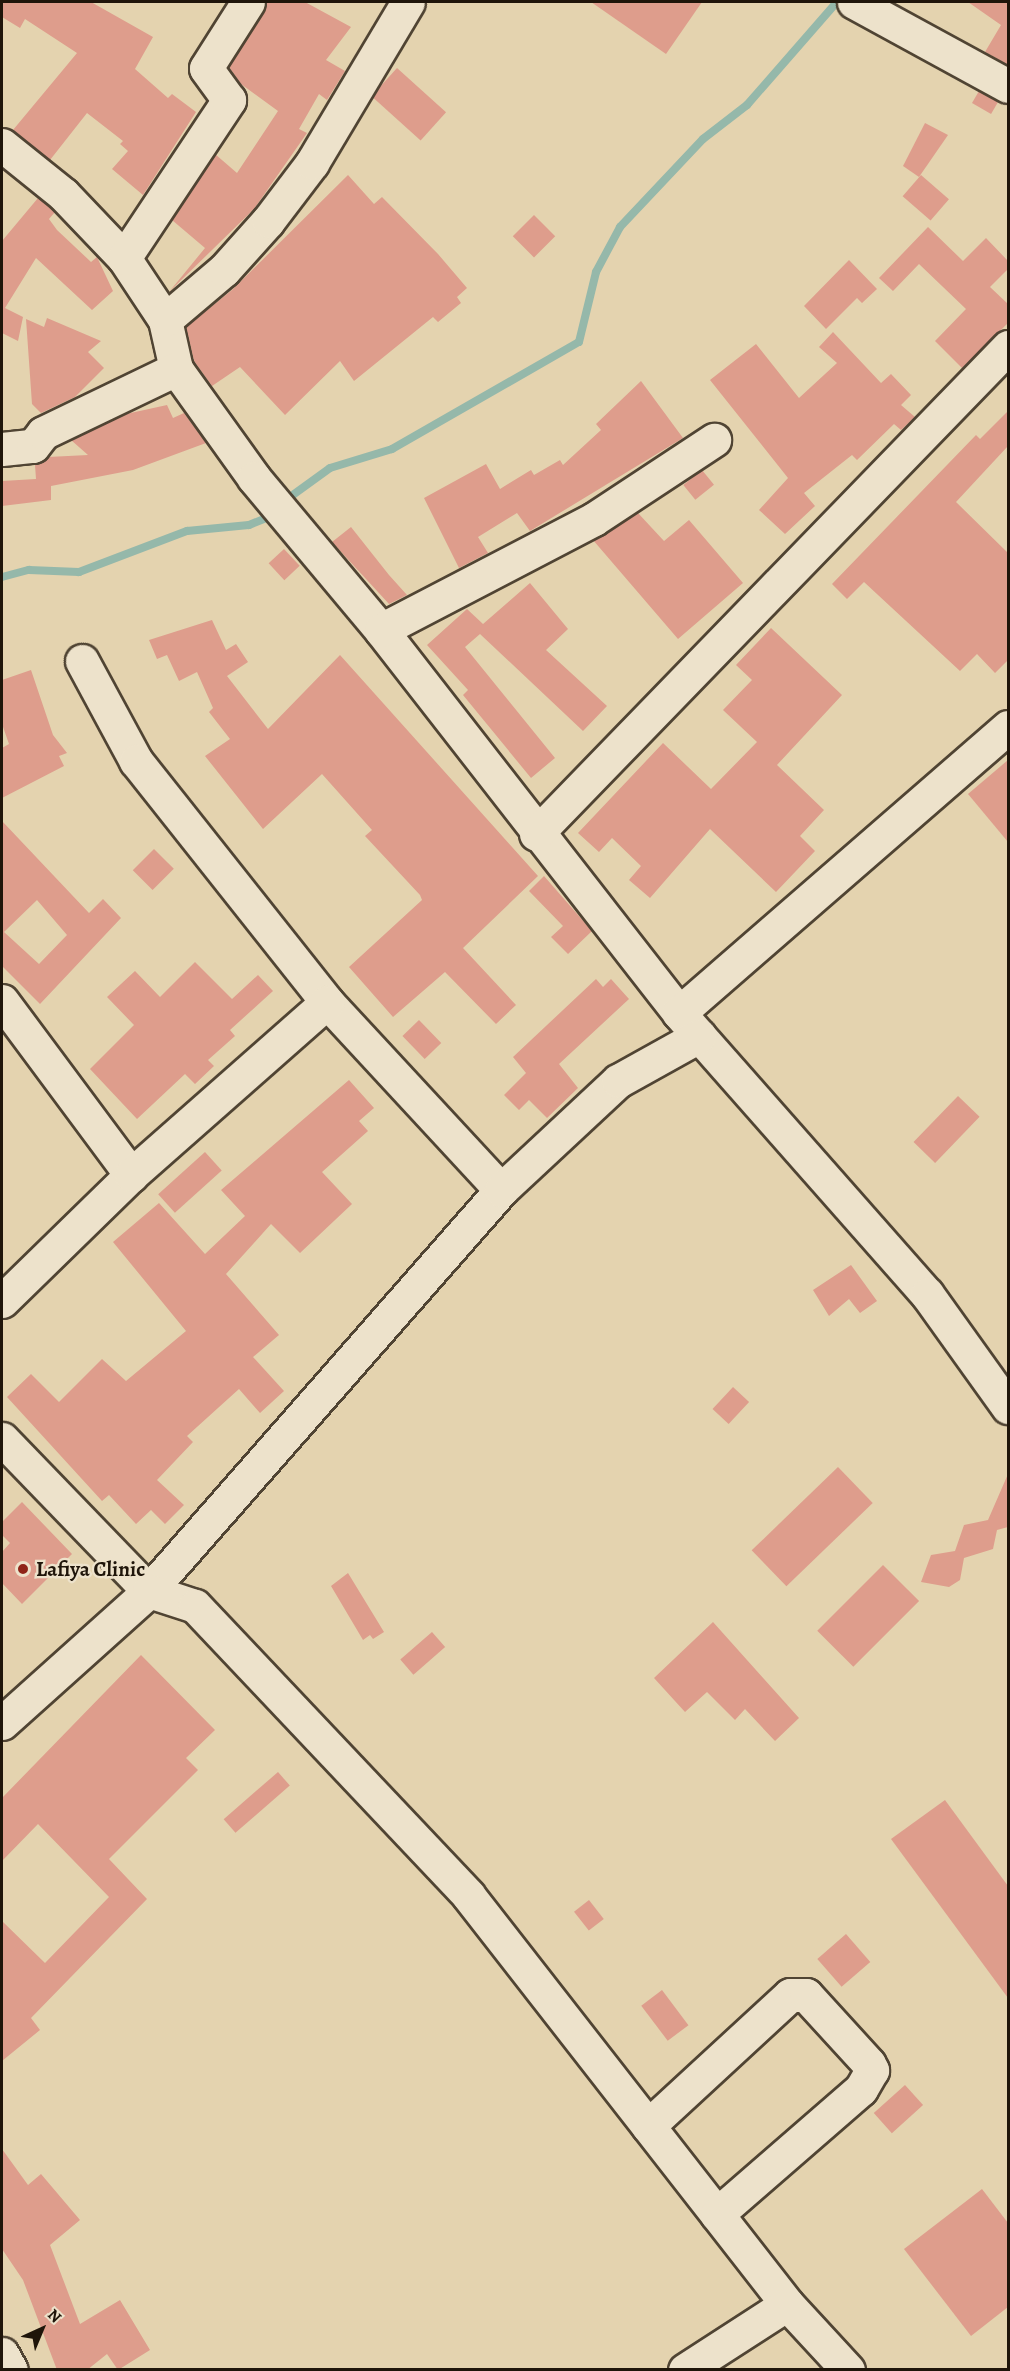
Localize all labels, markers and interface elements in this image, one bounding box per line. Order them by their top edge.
place label: Lafiya Clinic [36,1556,145,1582]
marker: Lafiya Clinic [14,1560,32,1578]
north arrow [12,2299,72,2359]
text: N [43,2304,66,2328]

